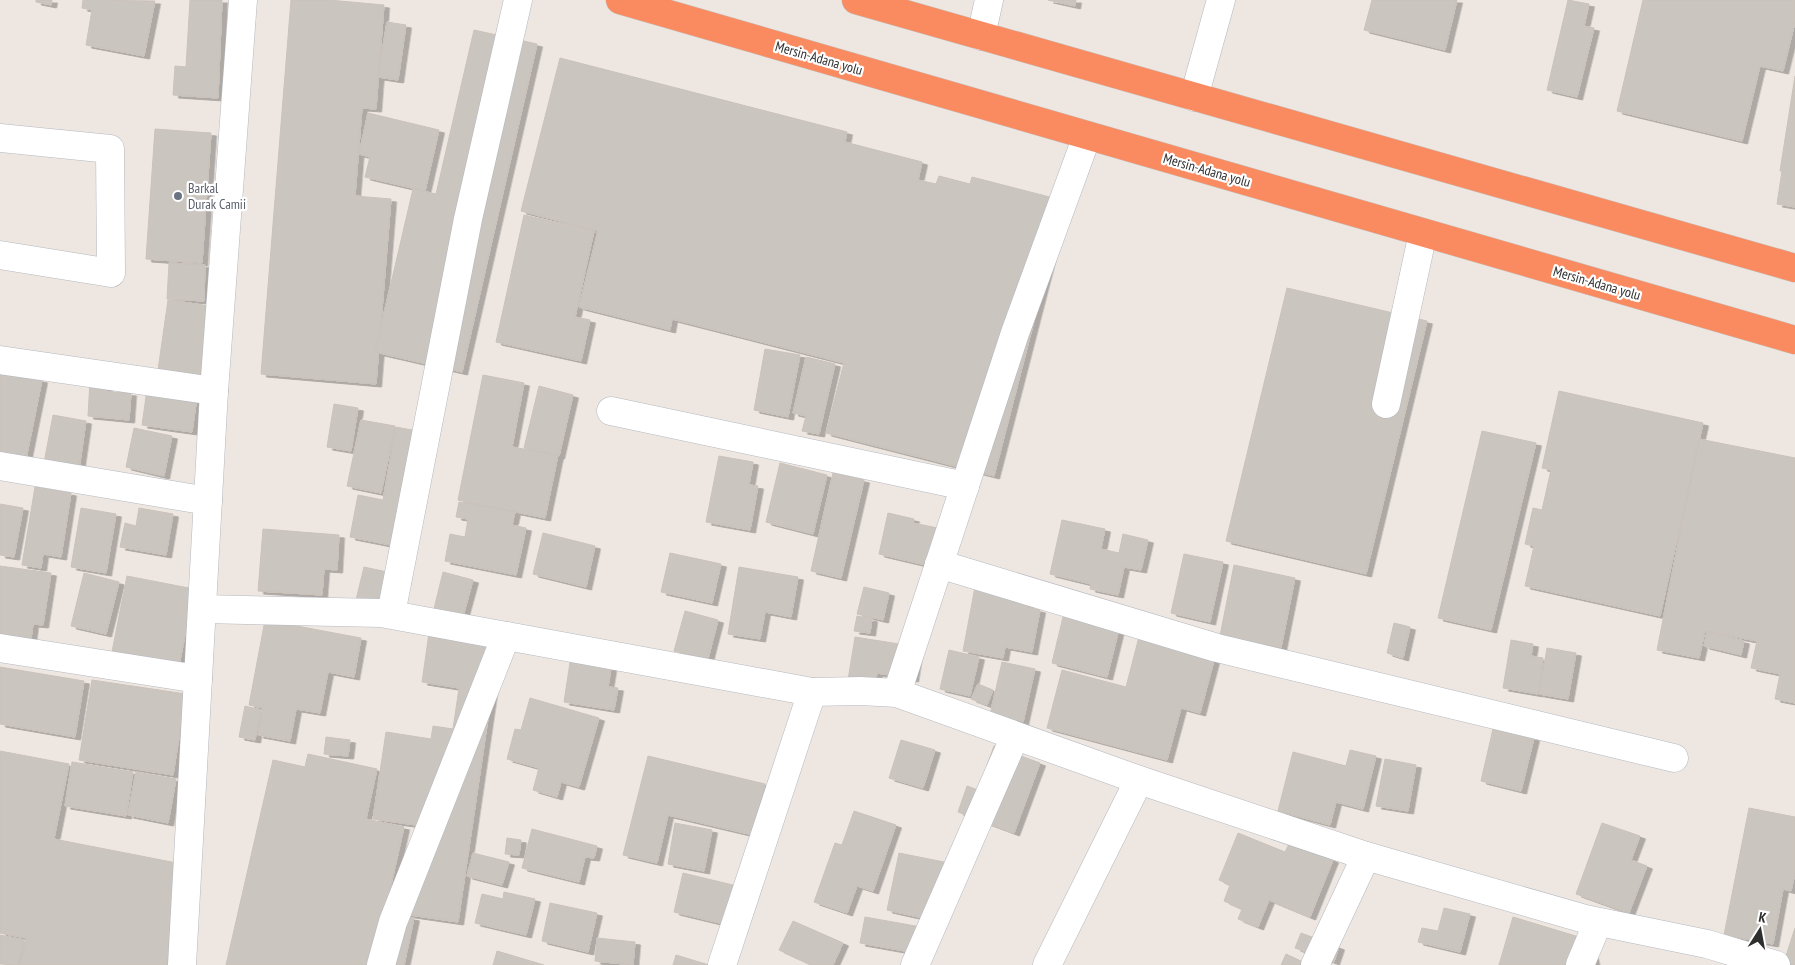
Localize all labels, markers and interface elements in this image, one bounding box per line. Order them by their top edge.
street label: Mersin-Adana yolu [773,37,865,79]
street label: Mersin-Adana yolu [1161,149,1253,191]
place label: Barkal Durak Camii [188,179,246,213]
marker: Barkal Durak Camii [172,190,184,202]
street label: Mersin-Adana yolu [1551,262,1643,304]
north arrow [1735,905,1785,955]
text: K [1757,908,1768,927]

